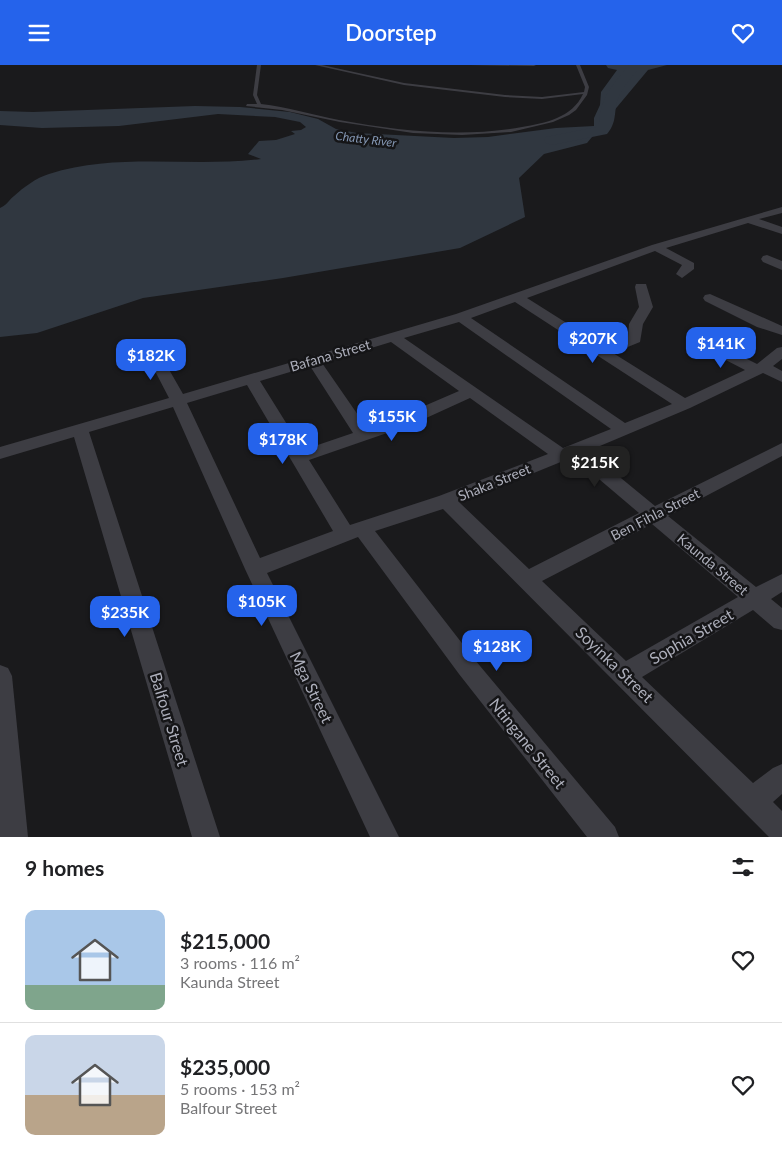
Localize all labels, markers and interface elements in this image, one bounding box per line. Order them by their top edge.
icon: menu [25,19,53,47]
text: Doorstep [345,19,437,46]
icon: heart [729,19,757,47]
water label: Chatty River [335,128,398,150]
pin: $207K [558,321,628,364]
pin: $141K [686,327,756,369]
text: $207K [569,328,617,347]
text: $141K [697,333,745,352]
street label: Bafana Street [288,335,372,375]
pin: $182K [116,339,186,381]
text: $182K [127,345,175,364]
pin: $155K [357,399,427,442]
text: $155K [368,406,416,425]
pin: $178K [248,423,318,465]
text: $178K [259,429,307,448]
pin: $215K [560,445,630,488]
text: $215K [571,452,619,471]
street label: Shaka Street [455,460,533,504]
street label: Ben Fihla Street [608,484,702,544]
street label: Kaunda Street [674,530,752,598]
pin: $105K [227,585,297,627]
text: $105K [238,591,286,610]
pin: $235K [90,595,160,638]
text: $235K [101,602,149,621]
street label: Sophia Street [646,604,737,668]
street label: Soyinka Street [572,622,658,706]
pin: $128K [462,629,532,672]
text: $128K [473,636,521,655]
street label: Mga Street [287,648,338,726]
street label: Balfour Street [147,670,193,768]
street label: Ntingane Street [486,694,570,792]
icon: filters [729,853,757,881]
text: 9 homes [25,855,104,880]
text: $215,000 [180,928,270,953]
icon: home [65,930,125,990]
icon: heart [729,946,757,974]
text: 3 rooms · 116 m² [180,953,300,972]
text: Kaunda Street [180,972,280,991]
text: $235,000 [180,1054,270,1079]
icon: home [65,1055,125,1115]
icon: heart [729,1071,757,1099]
text: 5 rooms · 153 m² [180,1079,300,1098]
text: Balfour Street [180,1098,277,1117]

